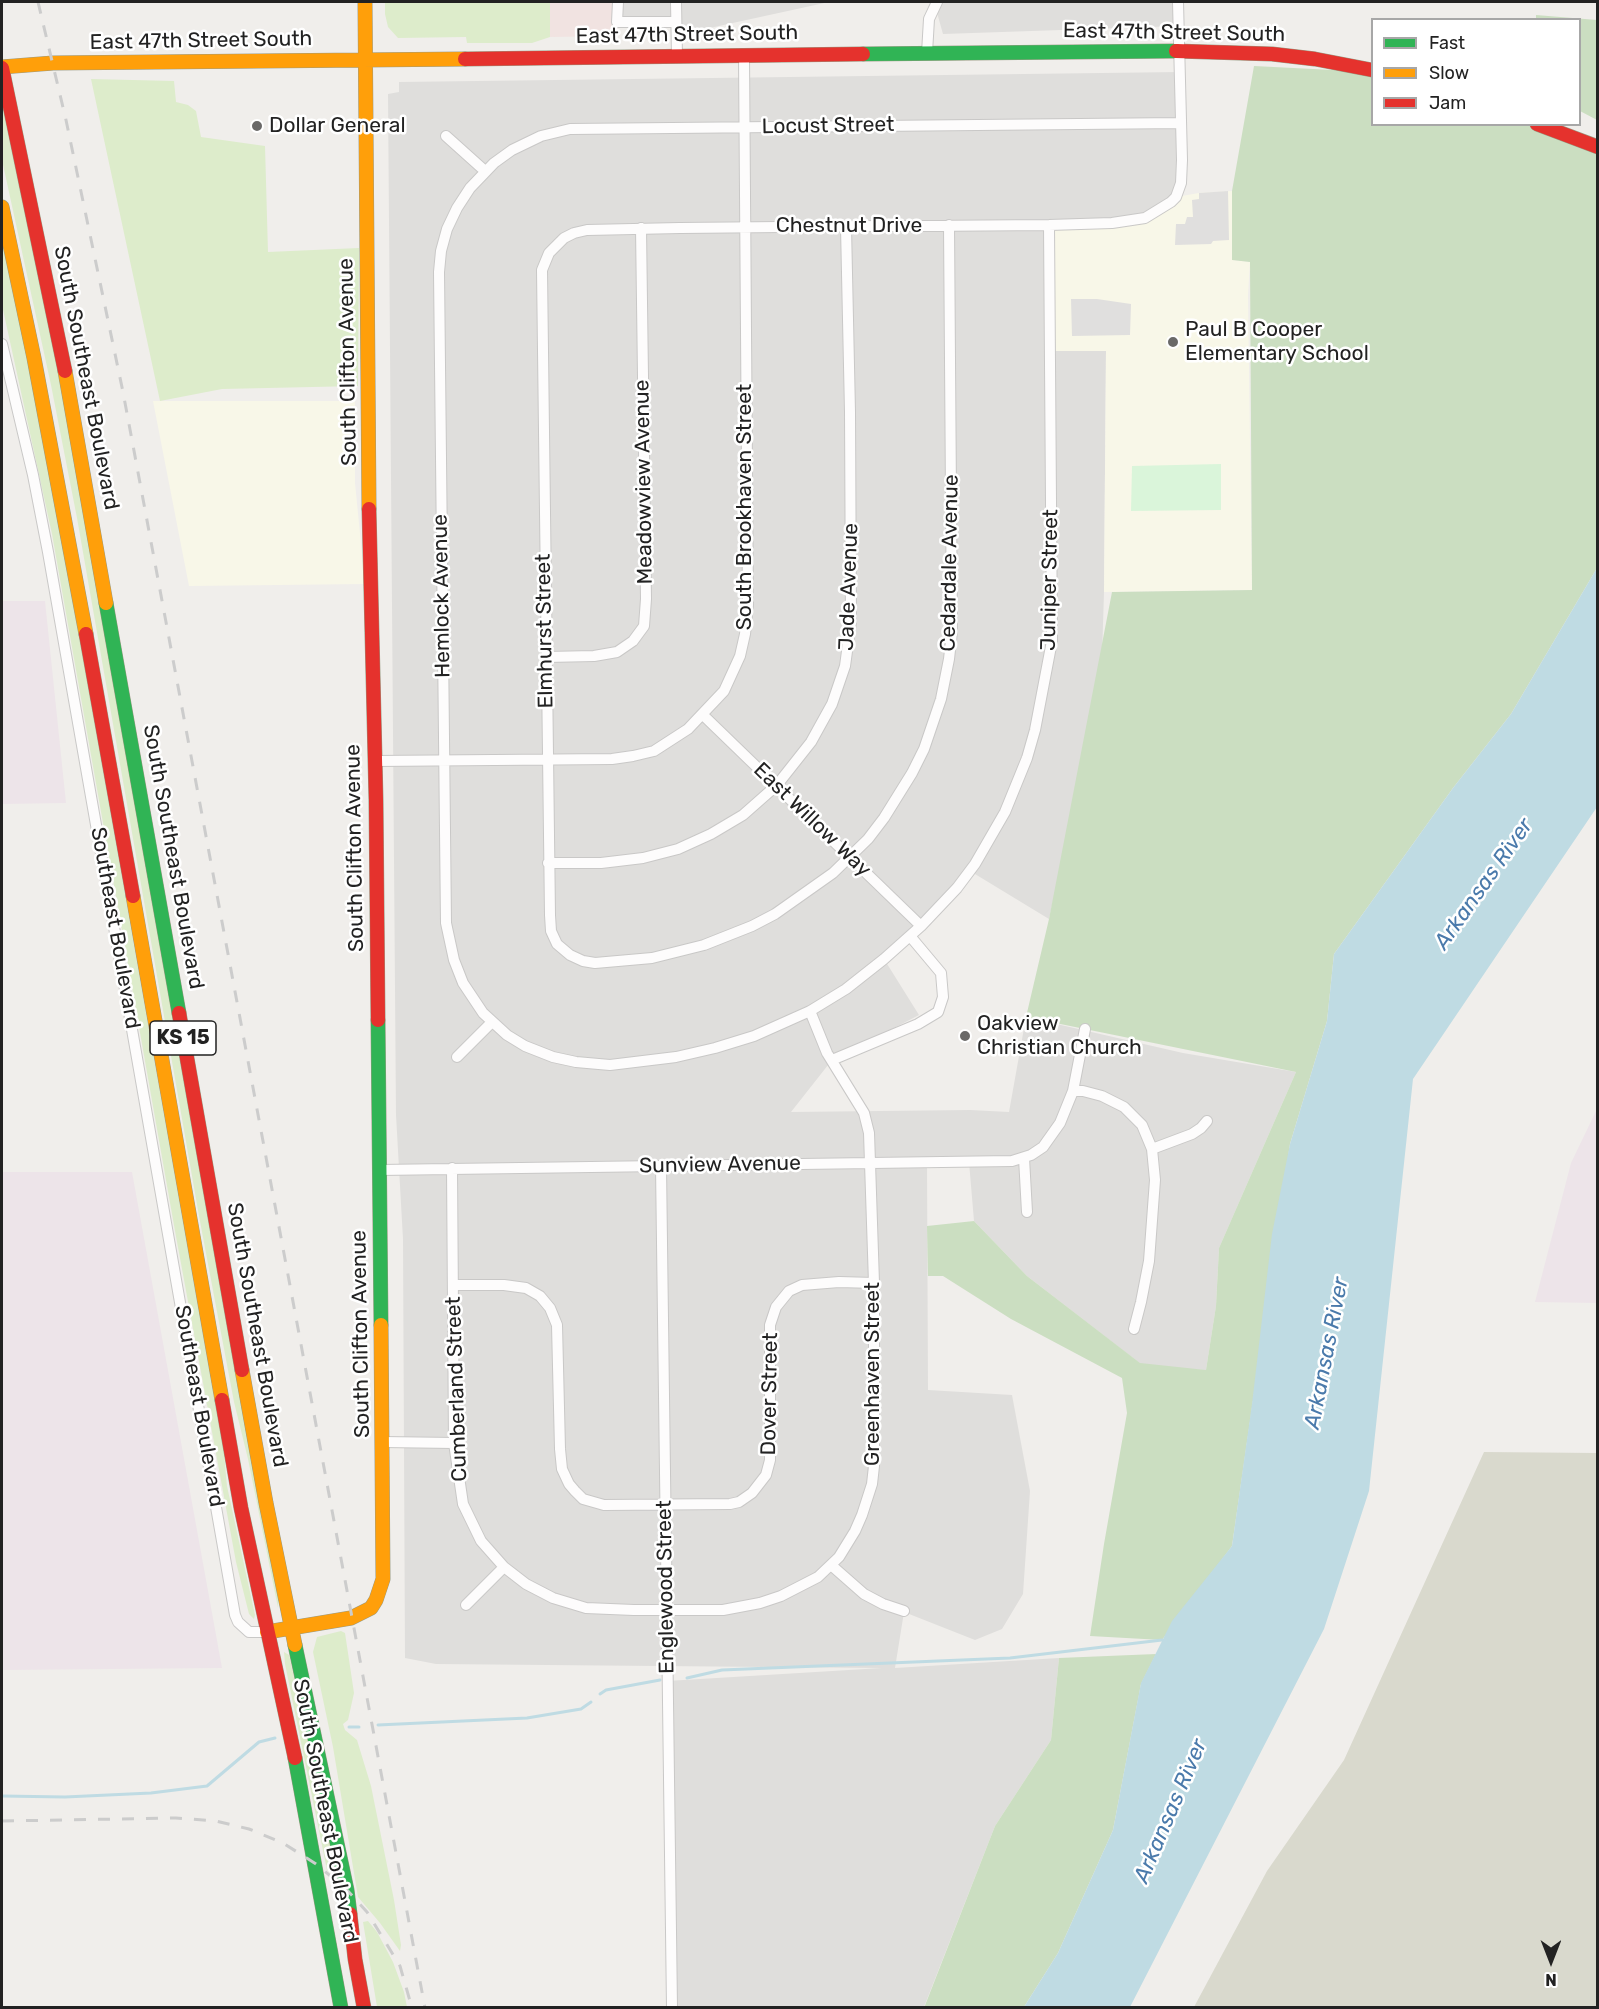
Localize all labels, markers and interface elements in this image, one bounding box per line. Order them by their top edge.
street label: East 47th Street South [1063,18,1285,48]
legend [1371,18,1581,126]
street label: East 47th Street South [576,20,798,50]
street label: East 47th Street South [90,26,312,56]
text: Fast [1429,32,1465,54]
text: Slow [1429,62,1469,84]
text: Jam [1429,92,1466,114]
street label: Locust Street [761,112,895,140]
place label: Dollar General [269,113,405,139]
marker: Dollar General [250,119,264,133]
street label: Chestnut Drive [776,213,922,239]
street label: South Southeast Boulevard [48,244,124,512]
street label: South Clifton Avenue [334,258,362,466]
place label: Paul B Cooper Elementary School [1185,317,1369,367]
marker: Paul B Cooper Elementary School [1166,335,1180,349]
street label: Meadowview Avenue [630,379,658,585]
street label: South Brookhaven Street [732,384,758,630]
street label: Cedardale Avenue [936,474,964,652]
street label: Juniper Street [1036,509,1064,651]
street label: Hemlock Avenue [428,514,456,678]
street label: Jade Avenue [834,523,864,651]
street label: Elmhurst Street [531,553,559,709]
street label: South Southeast Boulevard [137,723,209,991]
street label: South Clifton Avenue [341,744,369,952]
street label: East Willow Way [748,758,876,882]
water label: Arkansas River [1429,813,1539,955]
street label: Southeast Boulevard [85,825,145,1031]
place label: Oakview Christian Church [977,1011,1142,1061]
road number: KS 15 [150,1021,216,1055]
marker: Oakview Christian Church [958,1029,972,1043]
street label: Sunview Avenue [639,1151,801,1179]
street label: South Southeast Boulevard [221,1201,293,1469]
street label: South Clifton Avenue [347,1230,375,1438]
water label: Arkansas River [1299,1275,1355,1431]
street label: Greenhaven Street [860,1282,886,1466]
street label: Cumberland Street [441,1296,473,1482]
street label: Southeast Boulevard [169,1303,229,1509]
street label: Dover Street [756,1332,784,1456]
street label: Englewood Street [652,1500,680,1674]
street label: South Southeast Boulevard [287,1677,363,1945]
water label: Arkansas River [1129,1735,1213,1887]
north arrow [1521,1931,1581,1991]
text: N [1545,1970,1557,1989]

